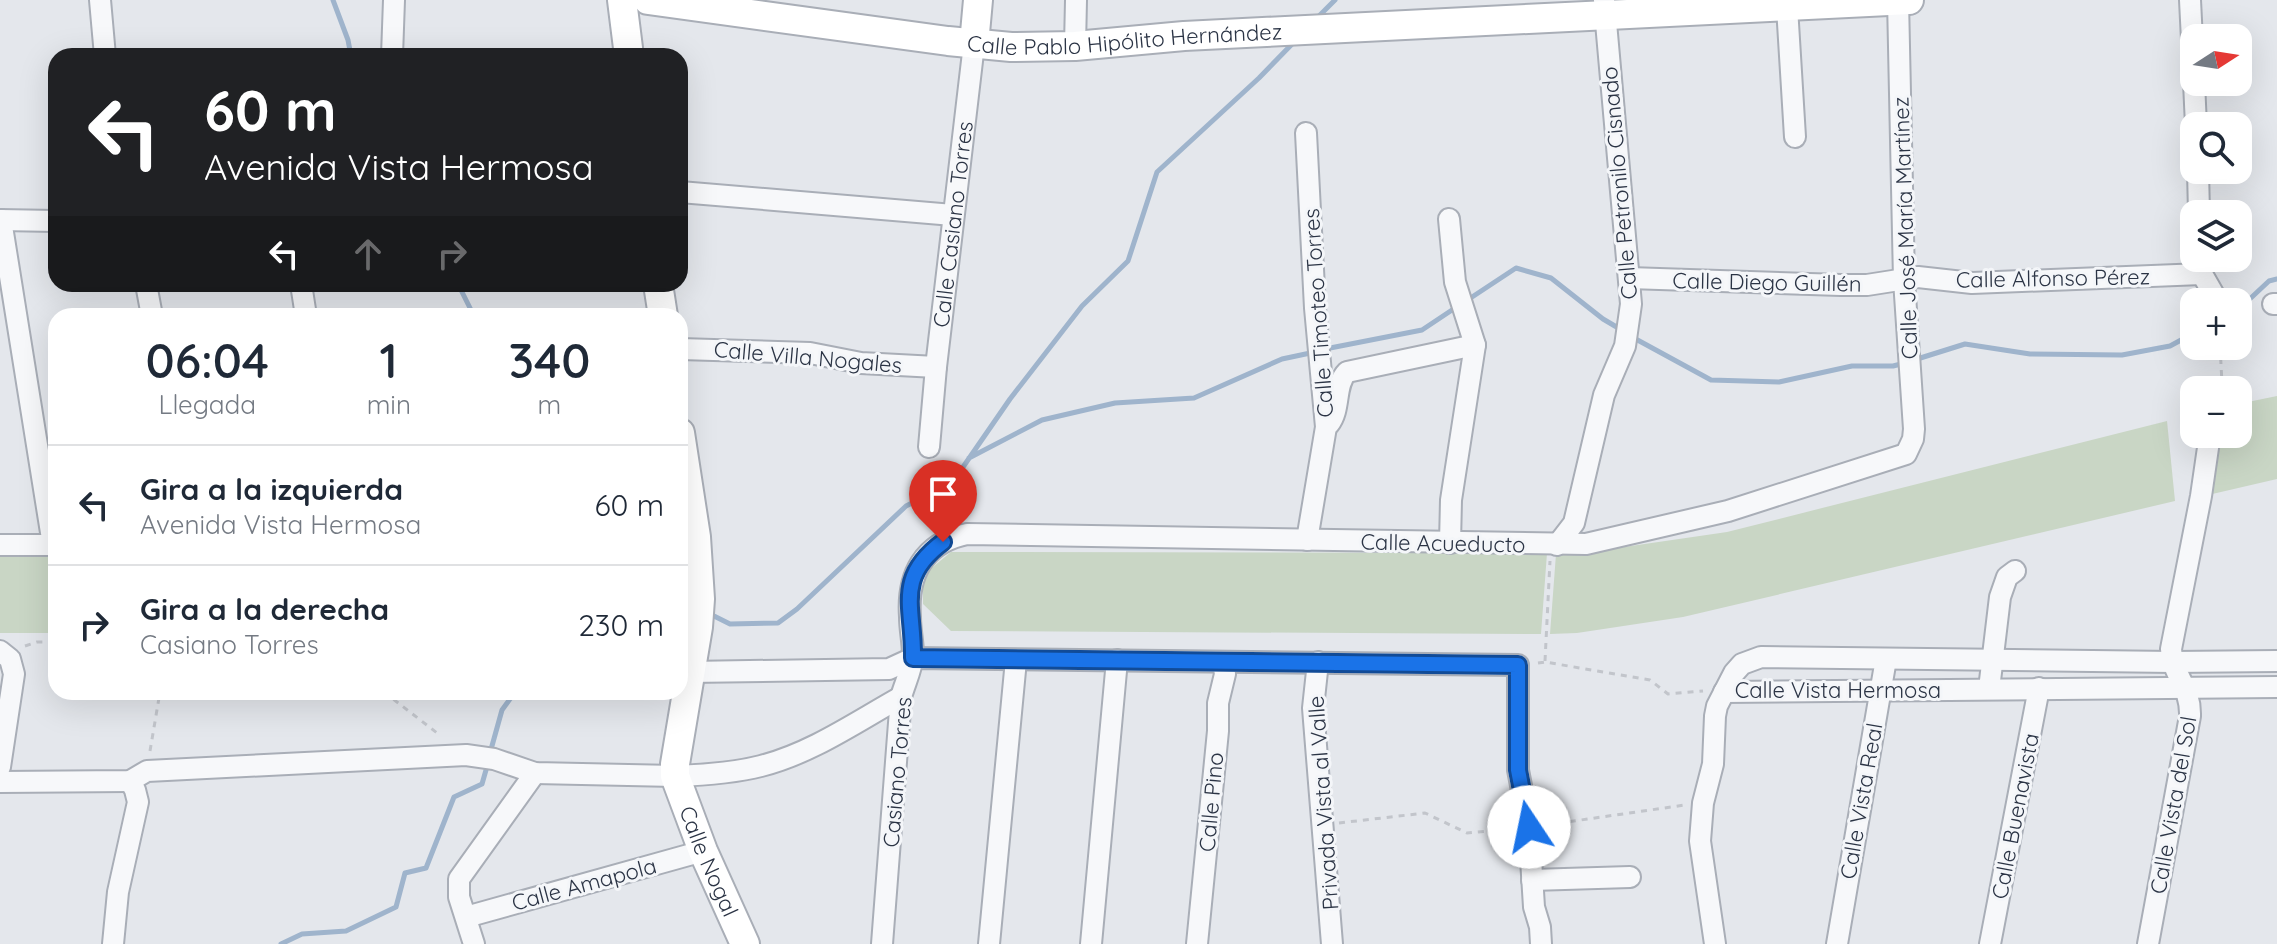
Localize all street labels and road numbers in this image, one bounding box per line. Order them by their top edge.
street label: Calle Pablo Hipólito Hernández [966,17,1283,61]
street label: Calle Petronilo Cisnado [1595,65,1643,301]
street label: Calle José María Martínez [1886,96,1924,360]
street label: Calle Casiano Torres [927,120,979,329]
street label: Calle Timoteo Torres [1297,207,1339,419]
street label: Calle Alfonso Pérez [1956,262,2150,294]
street label: Calle Diego Guillén [1672,266,1862,298]
street label: Calle Villa Nogales [713,335,903,379]
street label: Calle Acueducto [1360,528,1526,558]
street label: Calle Vista Hermosa [1735,676,1941,704]
street label: Casiano Torres [876,695,918,849]
street label: Privada Vista al Valle [1302,695,1344,911]
street label: Calle Vista del Sol [2144,714,2202,896]
street label: Calle Vista Real [1833,721,1889,881]
street label: Calle Buenavista [1985,731,2045,901]
street label: Calle Pino [1193,751,1229,853]
street label: Calle Nogal [673,802,745,921]
street label: Calle Amapola [509,851,659,917]

